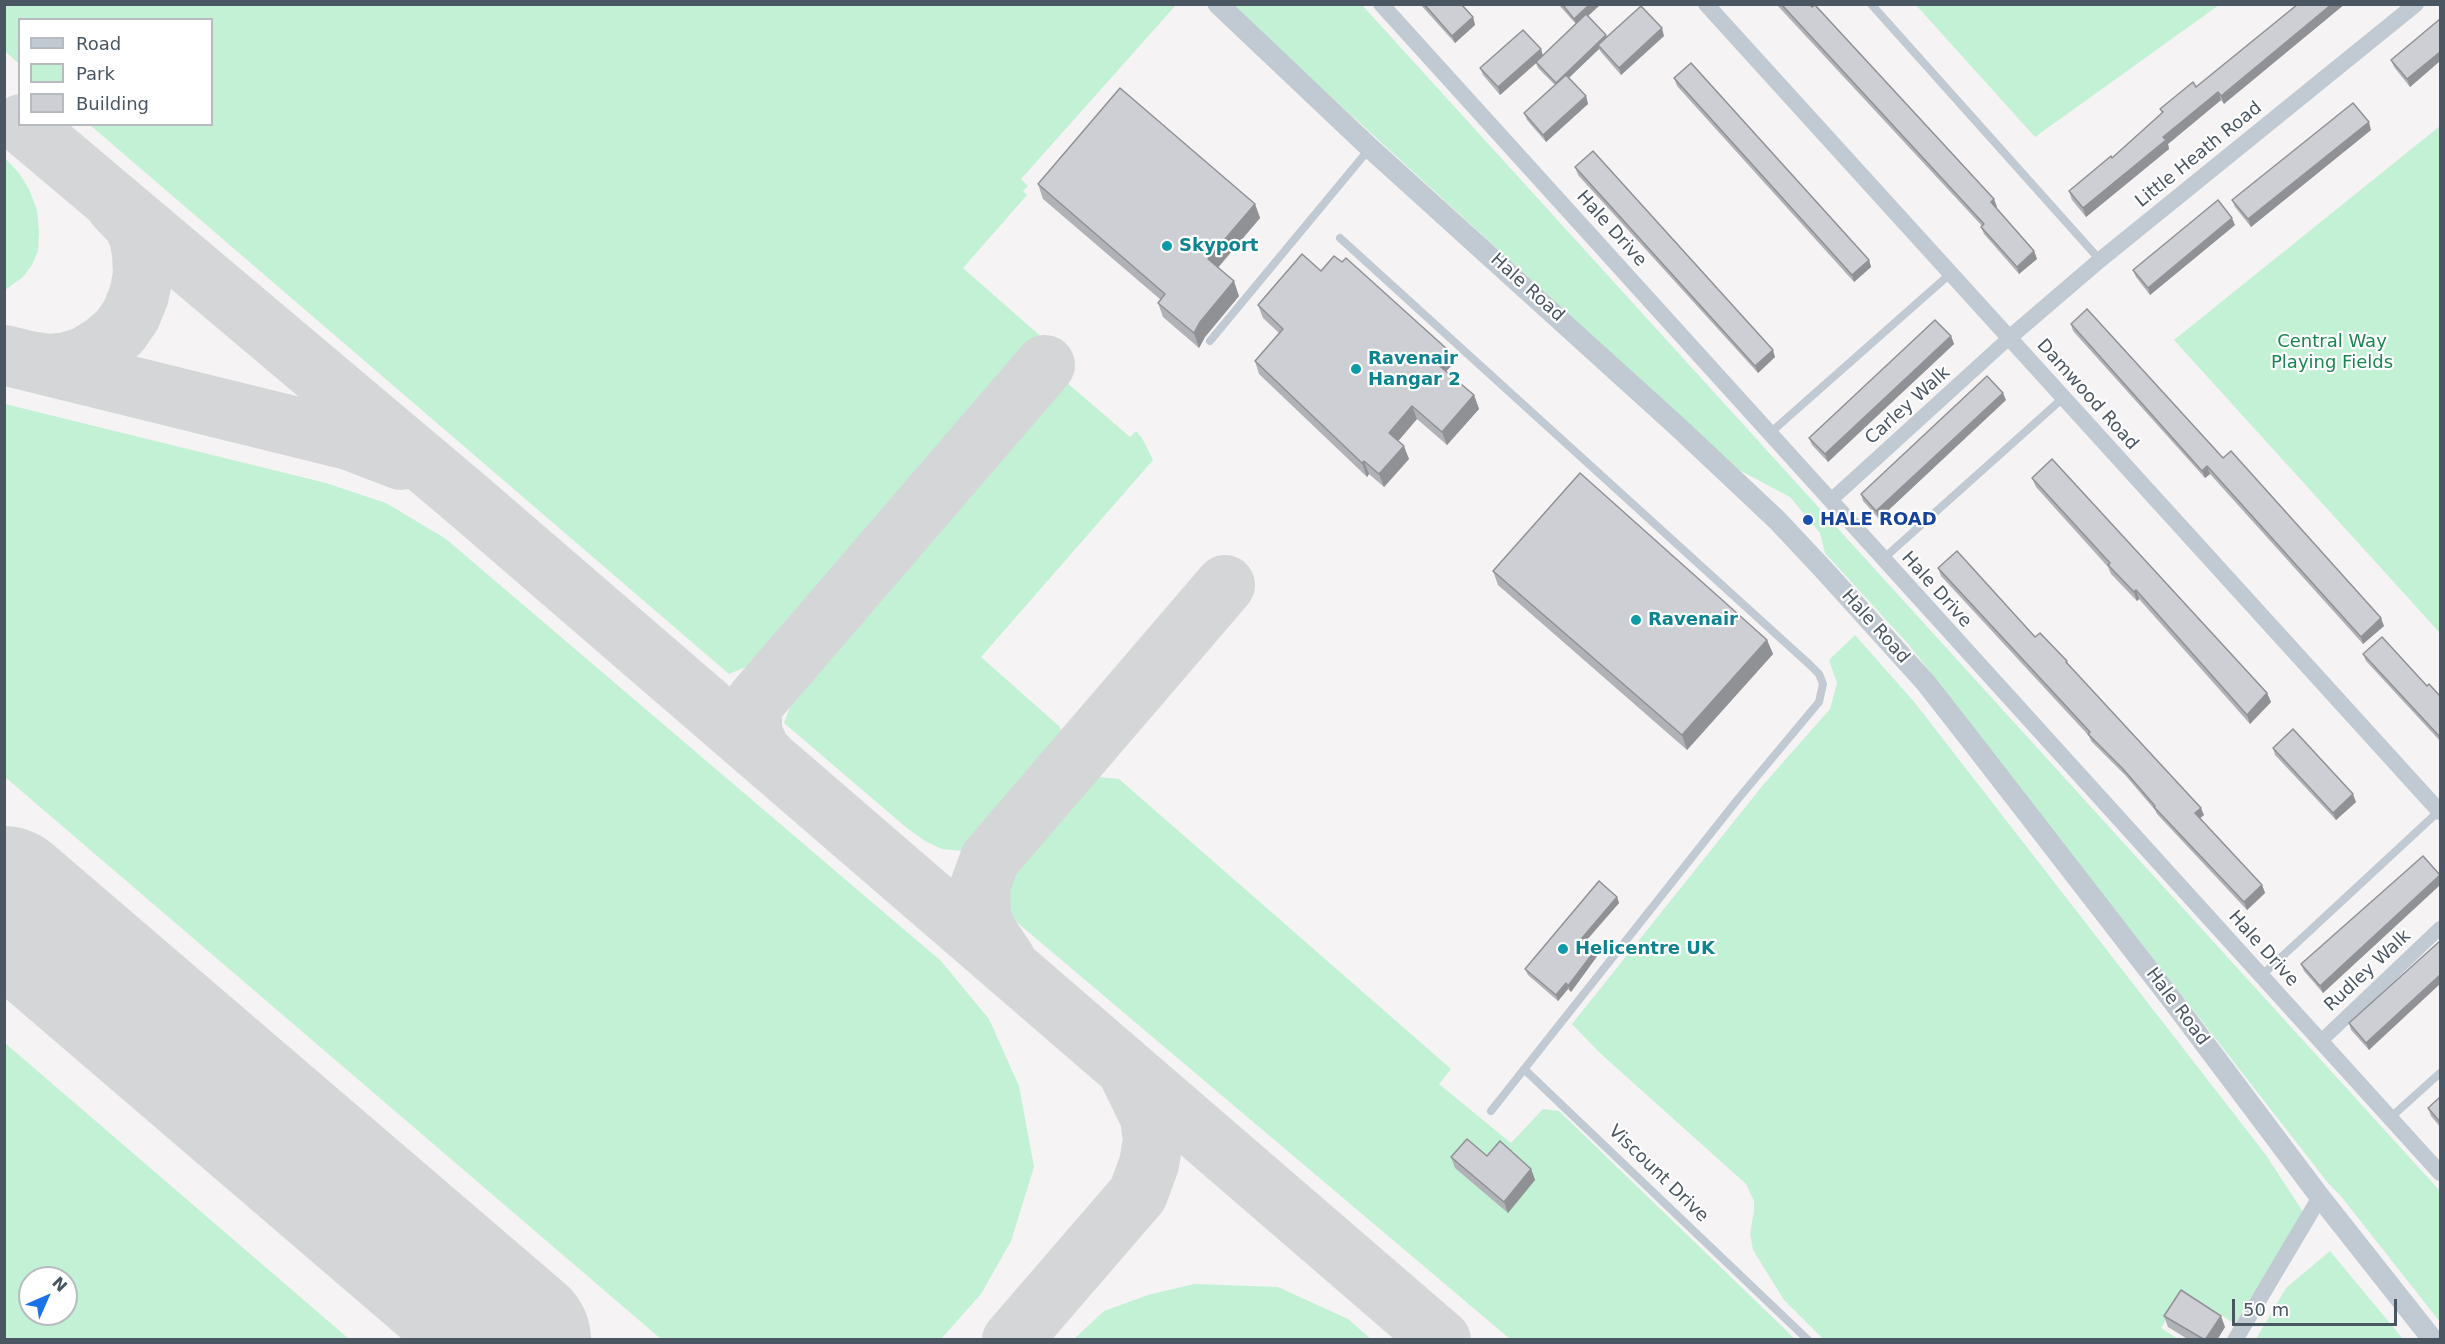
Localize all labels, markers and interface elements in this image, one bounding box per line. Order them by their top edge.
legend [18,18,213,126]
text: Road [76,33,121,54]
text: Park [76,63,115,84]
text: Building [76,93,149,114]
street label: Little Heath Road [2132,98,2266,212]
street label: Hale Drive [1571,187,1651,271]
place label: Skyport [1179,235,1258,257]
marker: Skyport [1160,239,1174,253]
street label: Hale Road [1486,249,1568,327]
park label: Central Way Playing Fields [2271,331,2393,374]
street label: Damwood Road [2032,335,2142,455]
place label: Ravenair Hangar 2 [1368,348,1461,391]
marker: Ravenair Hangar 2 [1349,362,1363,376]
street label: Carley Walk [1861,362,1955,450]
place label: HALE ROAD [1820,509,1937,531]
marker: HALE ROAD [1801,513,1815,527]
street label: Hale Drive [1896,548,1976,632]
street label: Hale Road [1836,586,1914,668]
place label: Ravenair [1648,609,1738,631]
marker: Ravenair [1629,613,1643,627]
street label: Hale Drive [2223,907,2303,991]
street label: Rudley Walk [2320,926,2416,1016]
place label: Helicentre UK [1575,938,1715,960]
marker: Helicentre UK [1556,942,1570,956]
street label: Hale Road [2141,964,2213,1050]
street label: Viscount Drive [1603,1121,1713,1227]
north arrow [18,1266,78,1326]
text: N [48,1273,71,1296]
scale bar [2235,1287,2400,1325]
text: 50 m [2243,1299,2289,1320]

